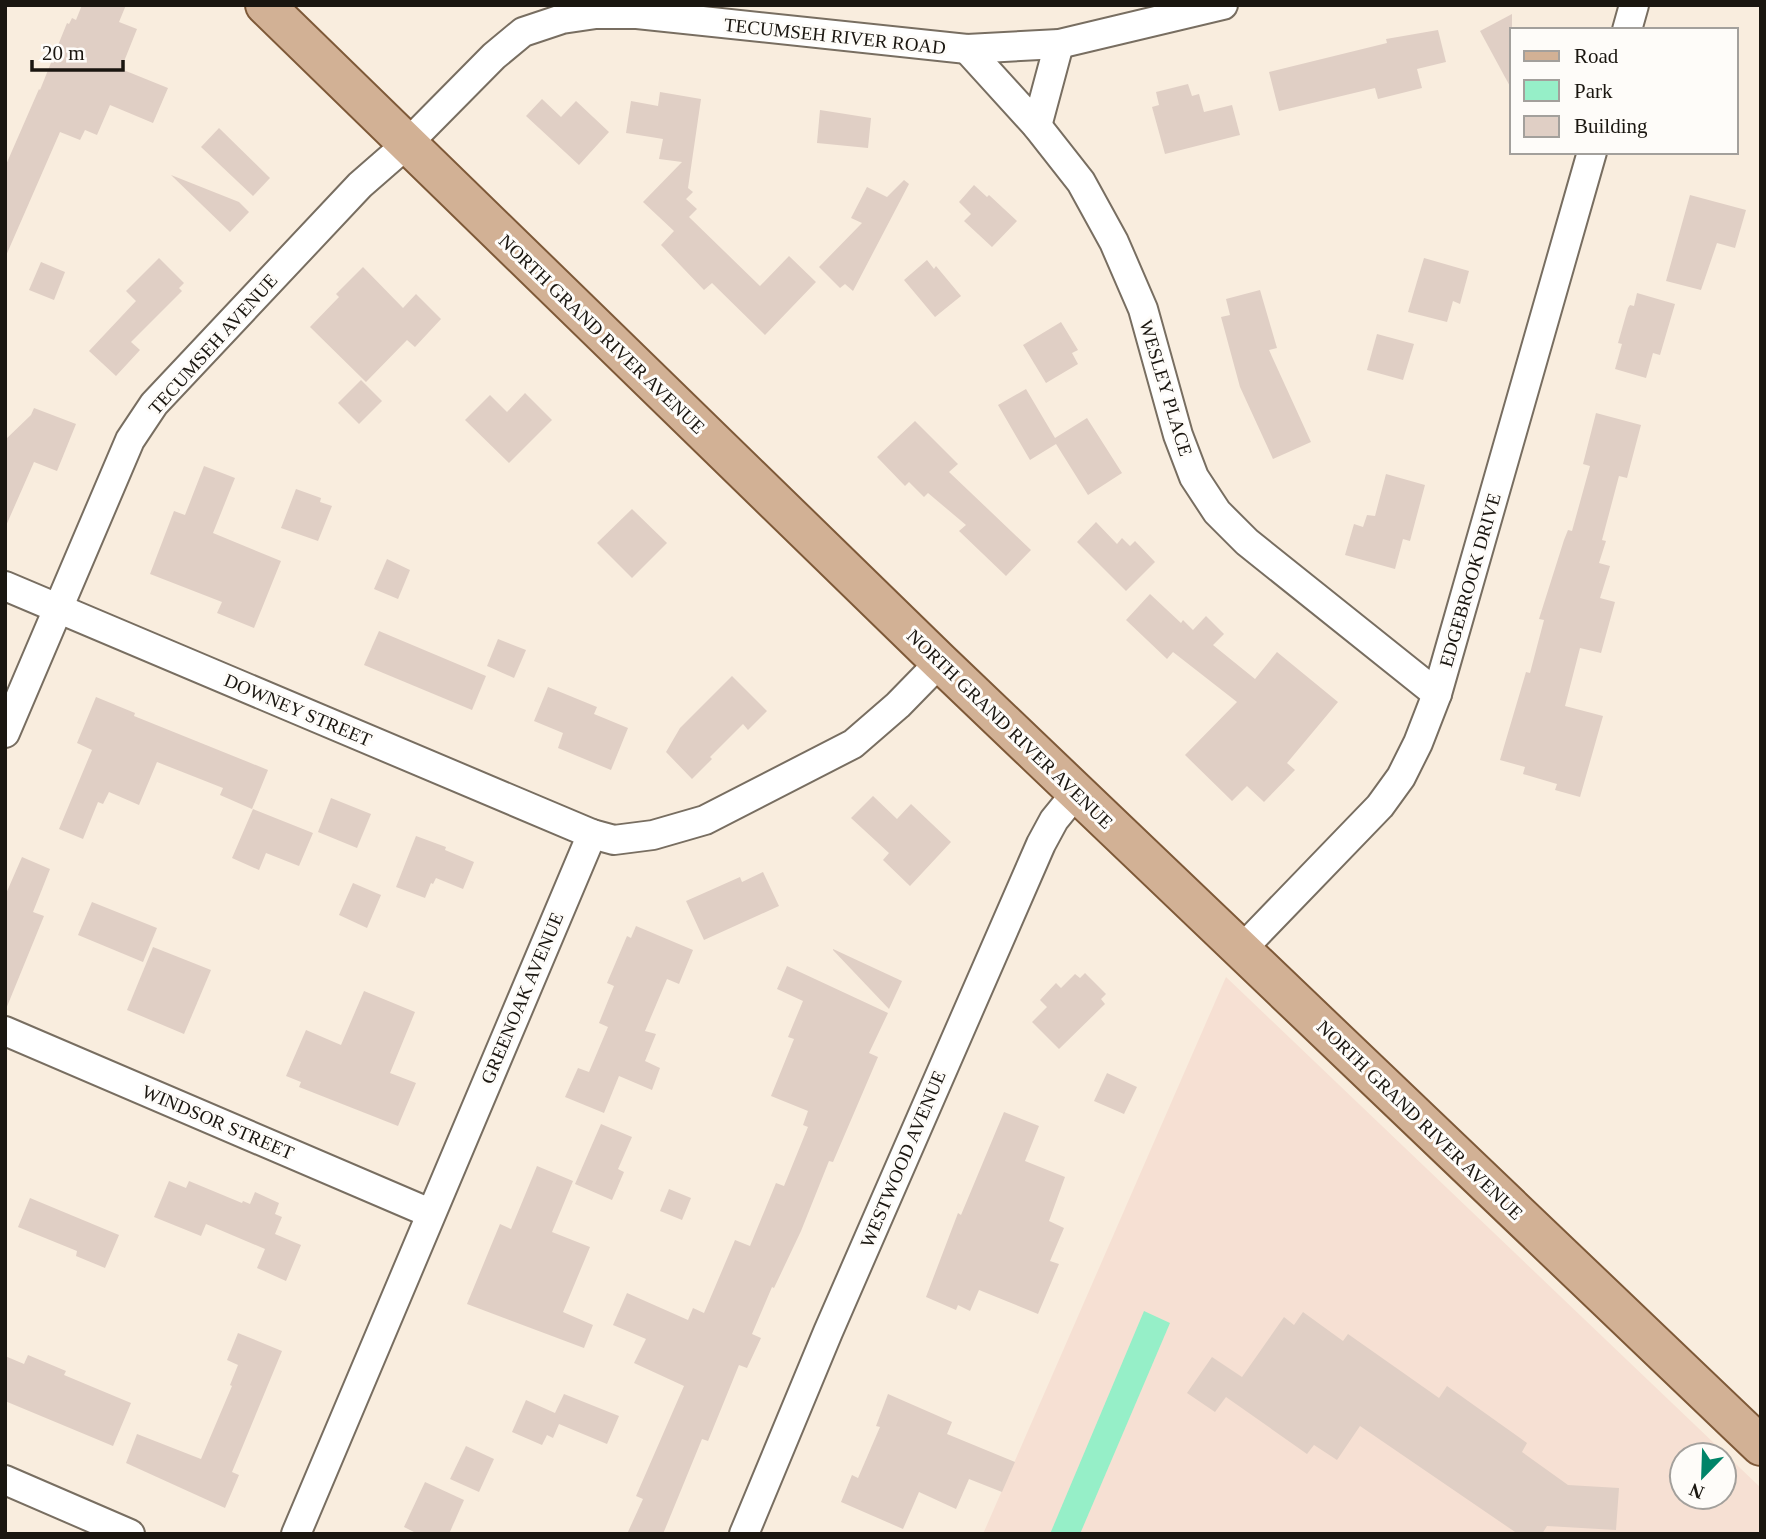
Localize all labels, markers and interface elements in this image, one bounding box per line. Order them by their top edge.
street label: TECUMSEH RIVER ROAD [723,14,947,58]
scale bar [32,28,122,72]
legend [1510,28,1738,154]
text: 20 m [42,41,85,65]
text: Road [1574,44,1619,68]
text: Park [1574,79,1613,103]
text: Building [1574,114,1648,138]
street label: NORTH GRAND RIVER AVENUE [495,230,709,438]
street label: TECUMSEH AVENUE [144,269,282,419]
street label: WESLEY PLACE [1135,317,1197,459]
street label: EDGEBROOK DRIVE [1435,491,1505,669]
street label: NORTH GRAND RIVER AVENUE [903,625,1117,833]
street label: DOWNEY STREET [221,669,375,751]
street label: GREENOAK AVENUE [476,909,568,1087]
street label: NORTH GRAND RIVER AVENUE [1313,1016,1527,1224]
street label: WESTWOOD AVENUE [856,1067,950,1251]
street label: WINDSOR STREET [139,1080,298,1164]
north arrow [1668,1441,1738,1511]
text: N [1686,1479,1707,1504]

